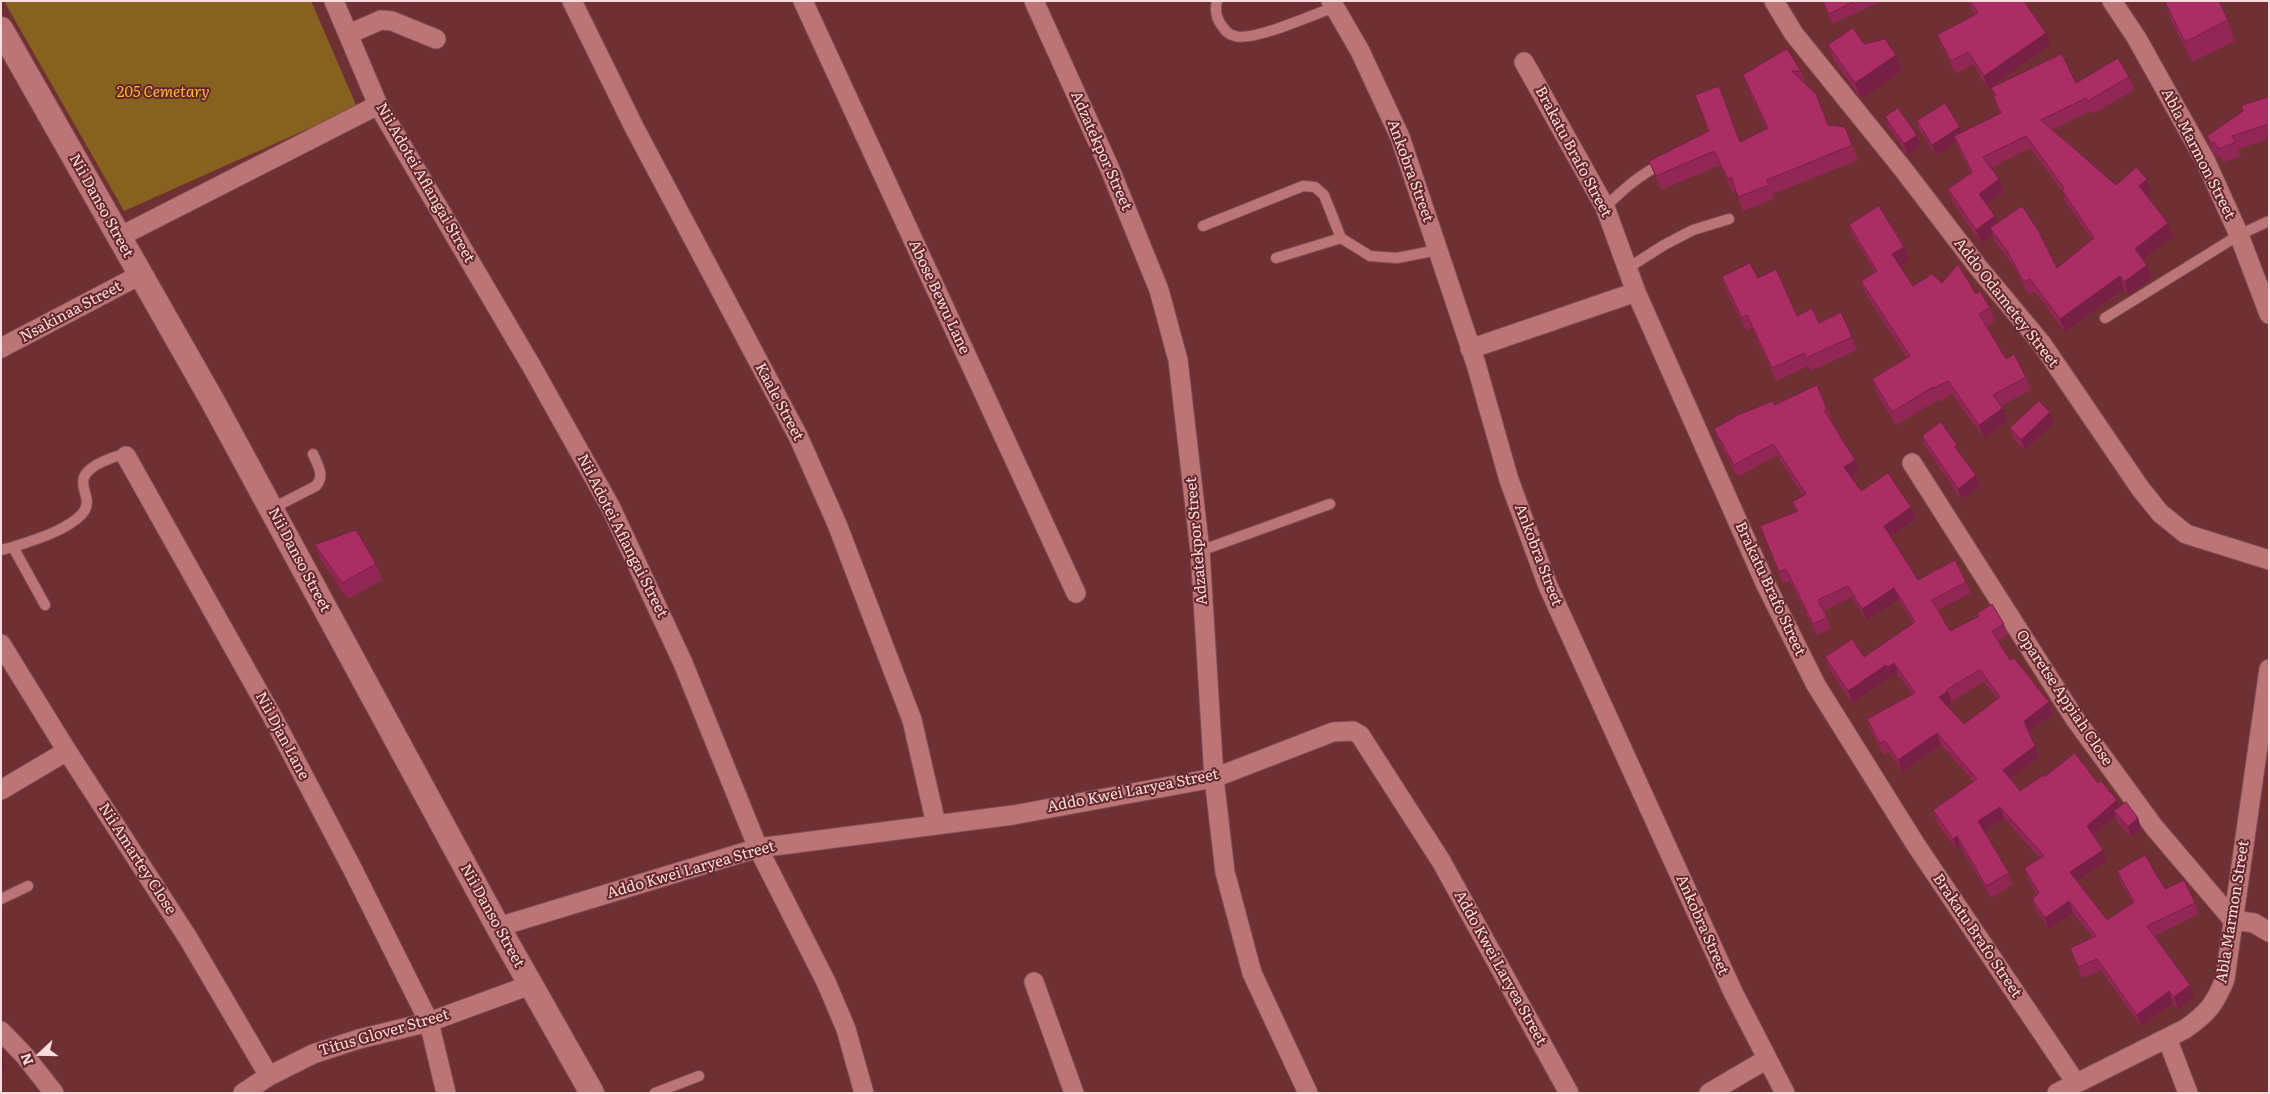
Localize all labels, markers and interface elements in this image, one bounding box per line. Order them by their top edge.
street label: Brakatu Brafo Street [1531,83,1615,221]
park label: 205 Cemetary [116,84,210,102]
street label: Abla Marmon Street [2157,86,2239,222]
street label: Adzatekpor Street [1067,89,1135,213]
street label: Nii Adotei Aflangai Street [372,100,478,266]
street label: Ankobra Street [1383,117,1437,225]
street label: Nii Danso Street [65,151,137,261]
street label: Addo Odametey Street [1950,235,2062,371]
street label: Abose Bewu Lane [905,237,973,357]
street label: Nsakinaa Street [17,278,125,346]
street label: Kaale Street [751,360,807,444]
street label: Nii Adotei Aflangai Street [573,451,671,621]
street label: Adzatekpor Street [1182,476,1212,606]
street label: Ankobra Street [1510,501,1566,609]
street label: Nii Danso Street [264,505,334,615]
street label: Brakatu Brafo Street [1731,519,1809,659]
street label: Oparetse Appiah Close [2012,627,2116,769]
street label: Nii Djan Lane [251,689,313,783]
street label: Addo Kwei Laryea Street [1046,766,1220,816]
street label: Nii Amartey Close [94,800,180,918]
street label: Addo Kwei Laryea Street [605,837,777,903]
street label: Abla Marmon Street [2213,839,2253,985]
street label: Nii Danso Street [456,861,528,971]
street label: Brakatu Brafo Street [1929,871,2025,1001]
street label: Ankobra Street [1672,872,1732,978]
street label: Addo Kwei Laryea Street [1450,887,1550,1049]
street label: Titus Glover Street [317,1006,451,1060]
north arrow [15,1029,65,1079]
text: N [15,1050,37,1068]

